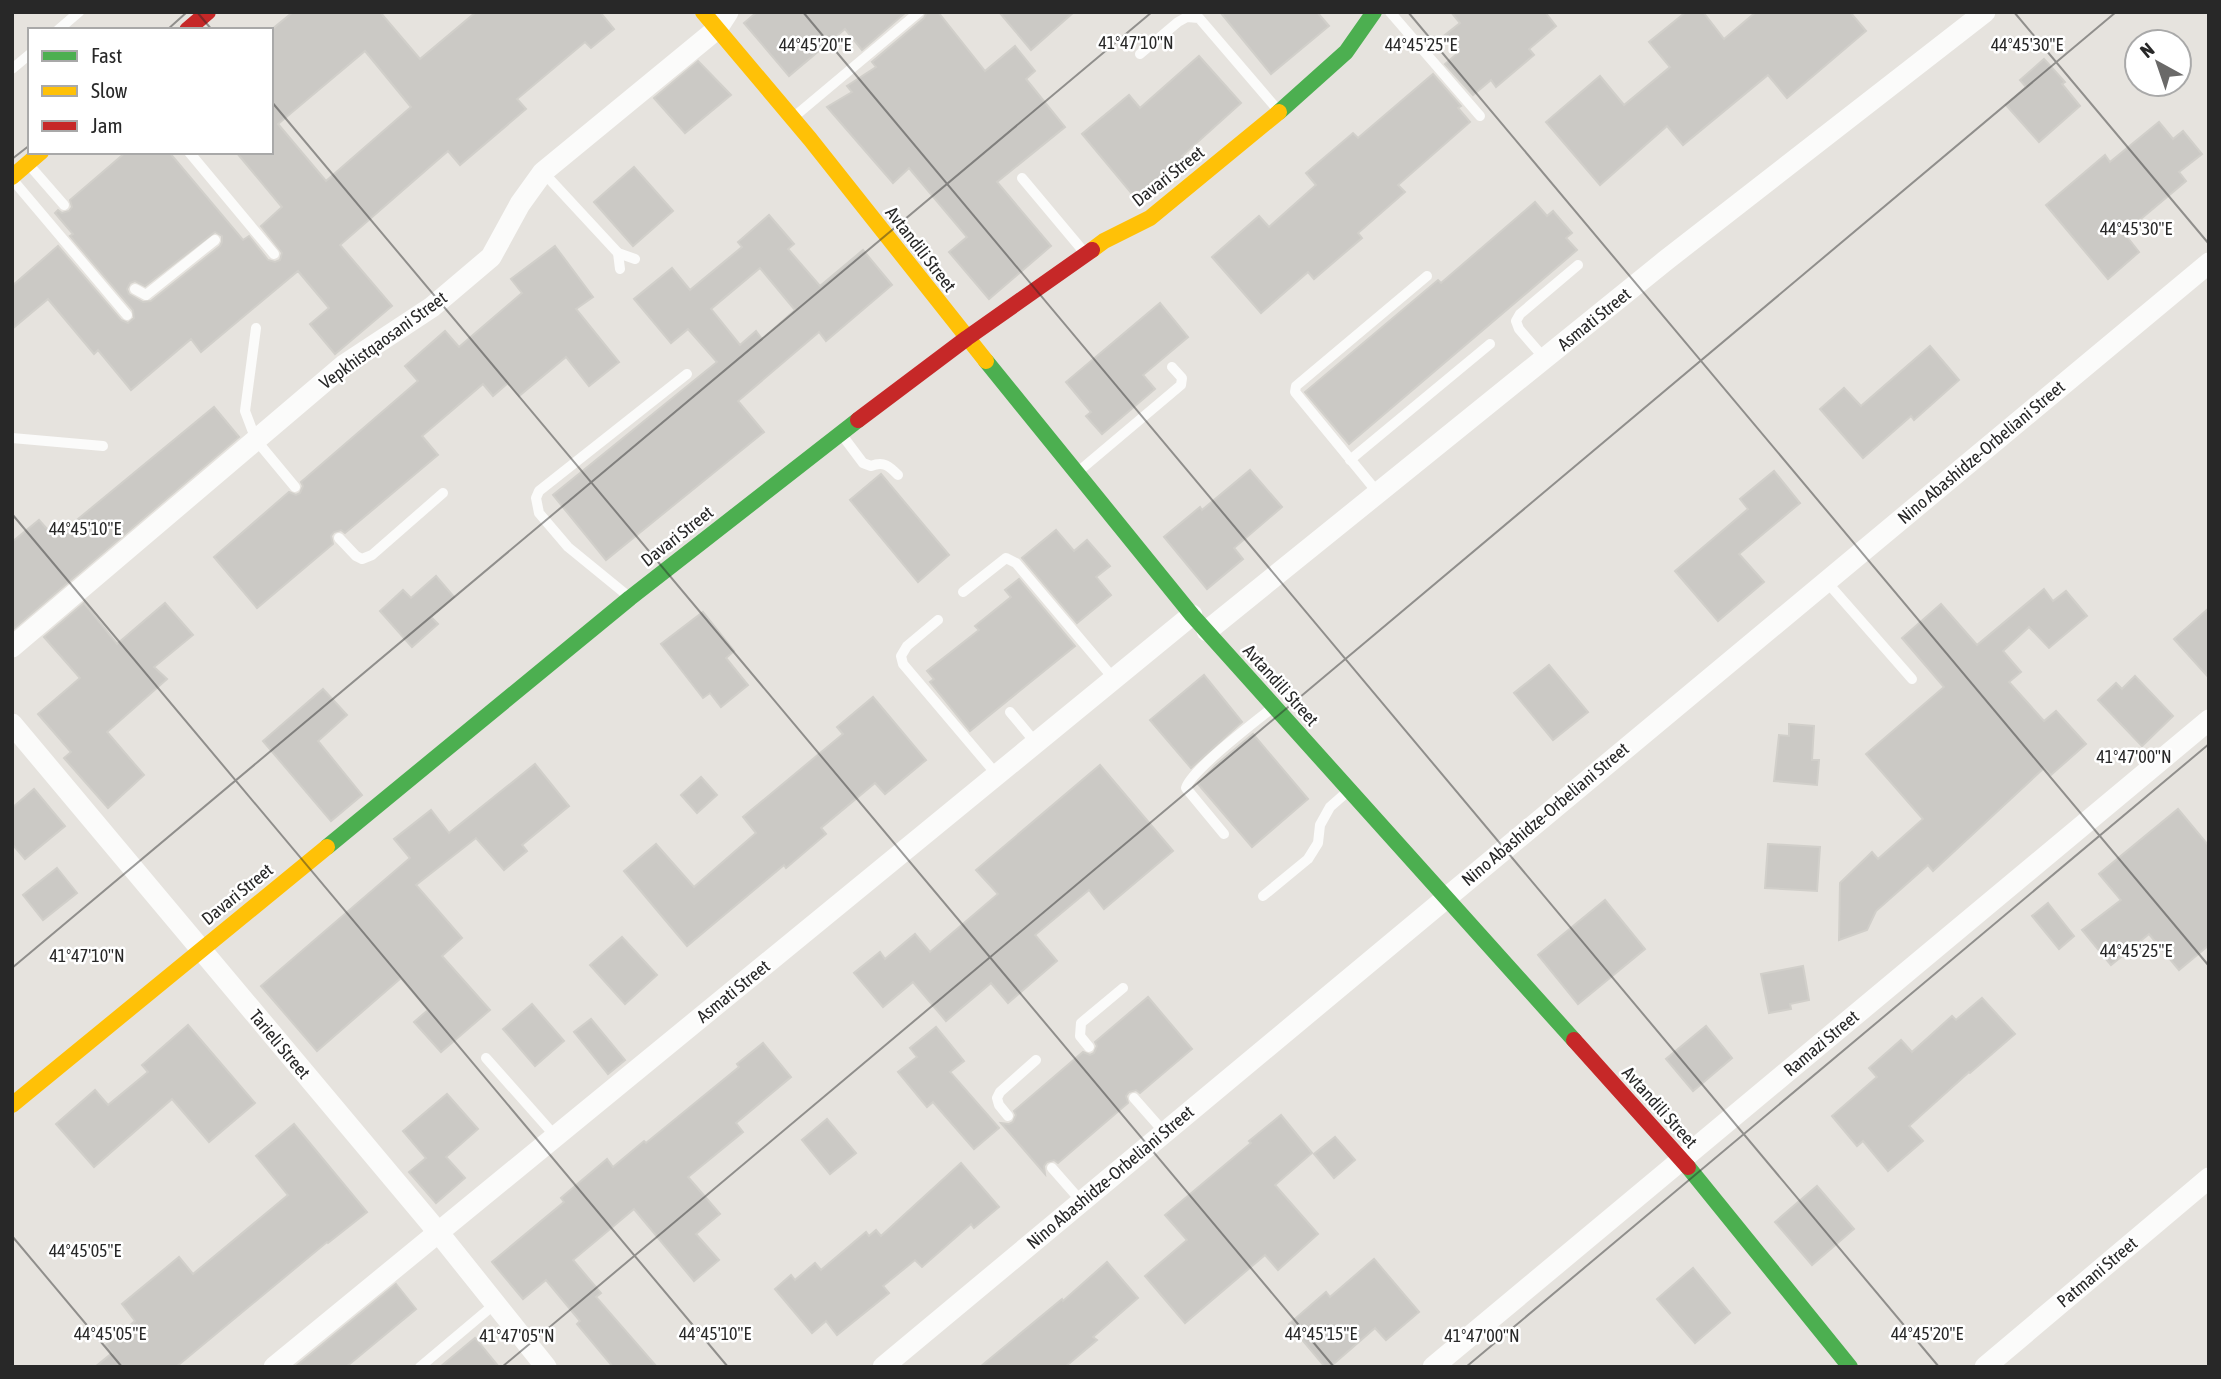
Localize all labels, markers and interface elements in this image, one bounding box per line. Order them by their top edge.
legend [28,28,273,154]
north arrow [2123,28,2193,98]
text: 41°47'10"N [1098,32,1174,53]
text: 44°45'20"E [779,34,851,55]
text: 44°45'25"E [1385,34,1457,55]
text: 44°45'30"E [1991,34,2063,55]
text: N [2136,38,2158,62]
text: Fast [91,43,122,67]
text: Slow [91,78,128,102]
text: Jam [91,113,123,137]
street label: Davari Street [1128,141,1208,211]
street label: Avtandili Street [881,202,961,296]
text: 44°45'30"E [2100,218,2172,239]
street label: Asmati Street [1553,283,1635,355]
street label: Vepkhistqaosani Street [315,287,451,393]
street label: Nino Abashidze-Orbeliani Street [1893,376,2069,528]
street label: Davari Street [637,501,717,571]
text: 44°45'10"E [49,518,121,539]
street label: Avtandili Street [1239,640,1323,730]
street label: Nino Abashidze-Orbeliani Street [1457,738,1633,890]
text: 41°47'00"N [2096,746,2172,767]
street label: Davari Street [197,859,277,929]
text: 44°45'25"E [2100,940,2172,961]
text: 41°47'10"N [49,945,125,966]
street label: Asmati Street [692,955,774,1027]
street label: Tarieli Street [245,1005,315,1083]
street label: Ramazi Street [1779,1006,1863,1080]
street label: Avtandili Street [1618,1062,1702,1152]
street label: Nino Abashidze-Orbeliani Street [1022,1101,1198,1253]
street label: Patmani Street [2053,1232,2141,1312]
text: 44°45'05"E [49,1240,121,1261]
text: 44°45'05"E [74,1323,146,1344]
text: 44°45'10"E [679,1323,751,1344]
text: 44°45'15"E [1285,1323,1357,1344]
text: 44°45'20"E [1891,1323,1963,1344]
text: 41°47'05"N [479,1325,555,1346]
text: 41°47'00"N [1444,1325,1520,1346]

